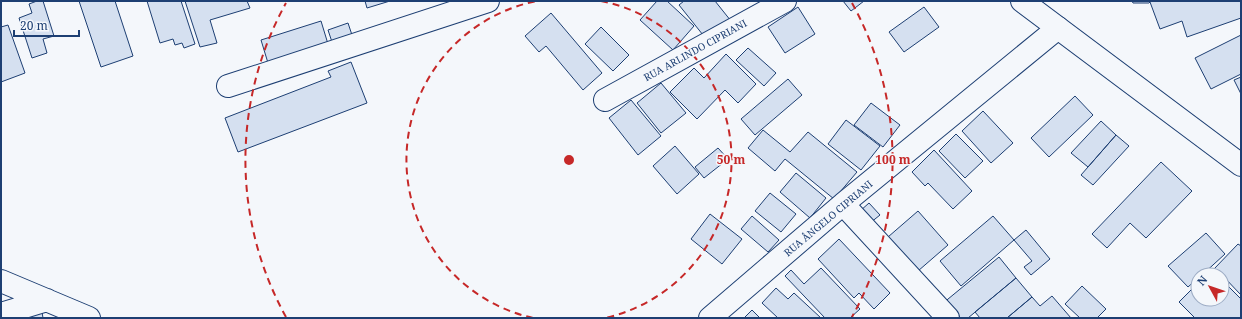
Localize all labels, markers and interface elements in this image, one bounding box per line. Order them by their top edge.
scale bar [14,12,79,38]
street label: RUA ARLINDO CIPRIANI [641,16,749,84]
text: 20 m [20,17,48,34]
text: 50 m [717,151,745,168]
text: 100 m [875,151,911,168]
centre of rings [562,153,576,167]
street label: RUA ÂNGELO CIPRIANI [781,176,876,259]
north arrow [1190,267,1230,307]
text: N [1193,272,1211,288]

